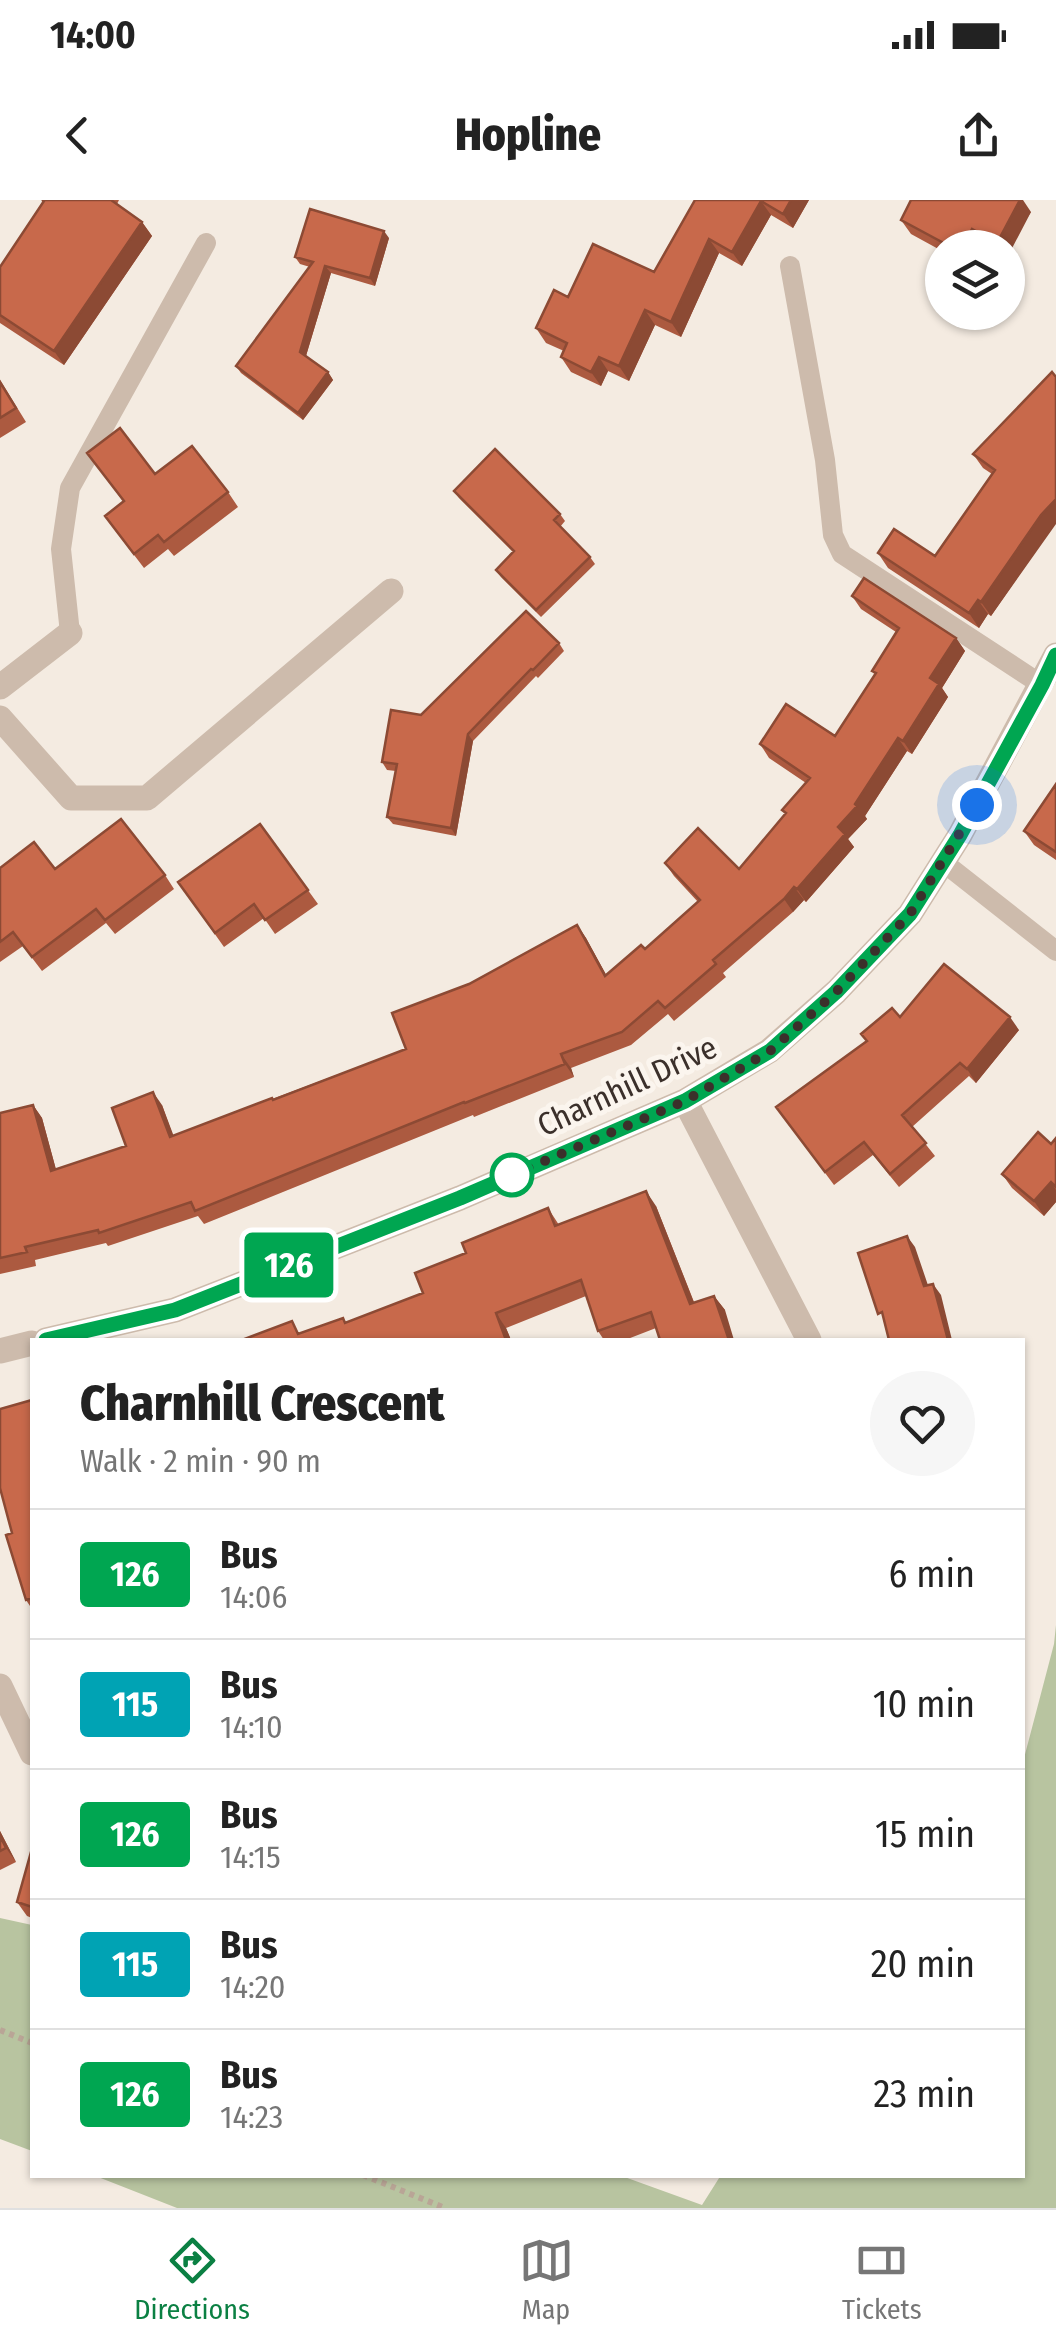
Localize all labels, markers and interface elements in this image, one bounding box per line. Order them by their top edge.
text: 14:00 [50,12,136,58]
icon: back [50,108,105,163]
text: Hopline [455,108,601,162]
icon: share [951,108,1006,163]
map controls [925,230,1025,330]
button: layers [925,230,1025,330]
your location [952,780,1002,830]
street label: Charnhill Drive [531,1028,723,1144]
unlabelled marker [491,1154,533,1196]
line badge: 126 [232,1232,346,1298]
text: 126 [264,1244,314,1286]
button: heart [870,1371,975,1476]
text: Charnhill Crescent [80,1375,444,1433]
text: Walk · 2 min · 90 m [80,1442,321,1480]
text: Bus [220,1532,278,1578]
text: 6 min [888,1551,975,1597]
text: 126 [110,1553,160,1595]
text: 14:06 [220,1578,287,1616]
text: Bus [220,1662,278,1708]
text: 10 min [873,1681,975,1727]
text: 115 [112,1683,158,1725]
text: 14:10 [220,1708,283,1746]
text: Bus [220,1792,278,1838]
text: 15 min [875,1811,975,1857]
text: 126 [110,1813,160,1855]
text: 14:15 [220,1838,281,1876]
text: Bus [220,1922,278,1968]
text: 20 min [871,1941,975,1987]
text: 115 [112,1943,158,1985]
text: 14:20 [220,1968,286,2006]
text: Bus [220,2052,278,2098]
text: 23 min [873,2071,975,2117]
text: 126 [110,2073,160,2115]
text: 14:23 [220,2098,283,2136]
tab: Directions [134,2233,250,2326]
tab: Map [519,2233,574,2326]
tab: Tickets [842,2233,922,2326]

